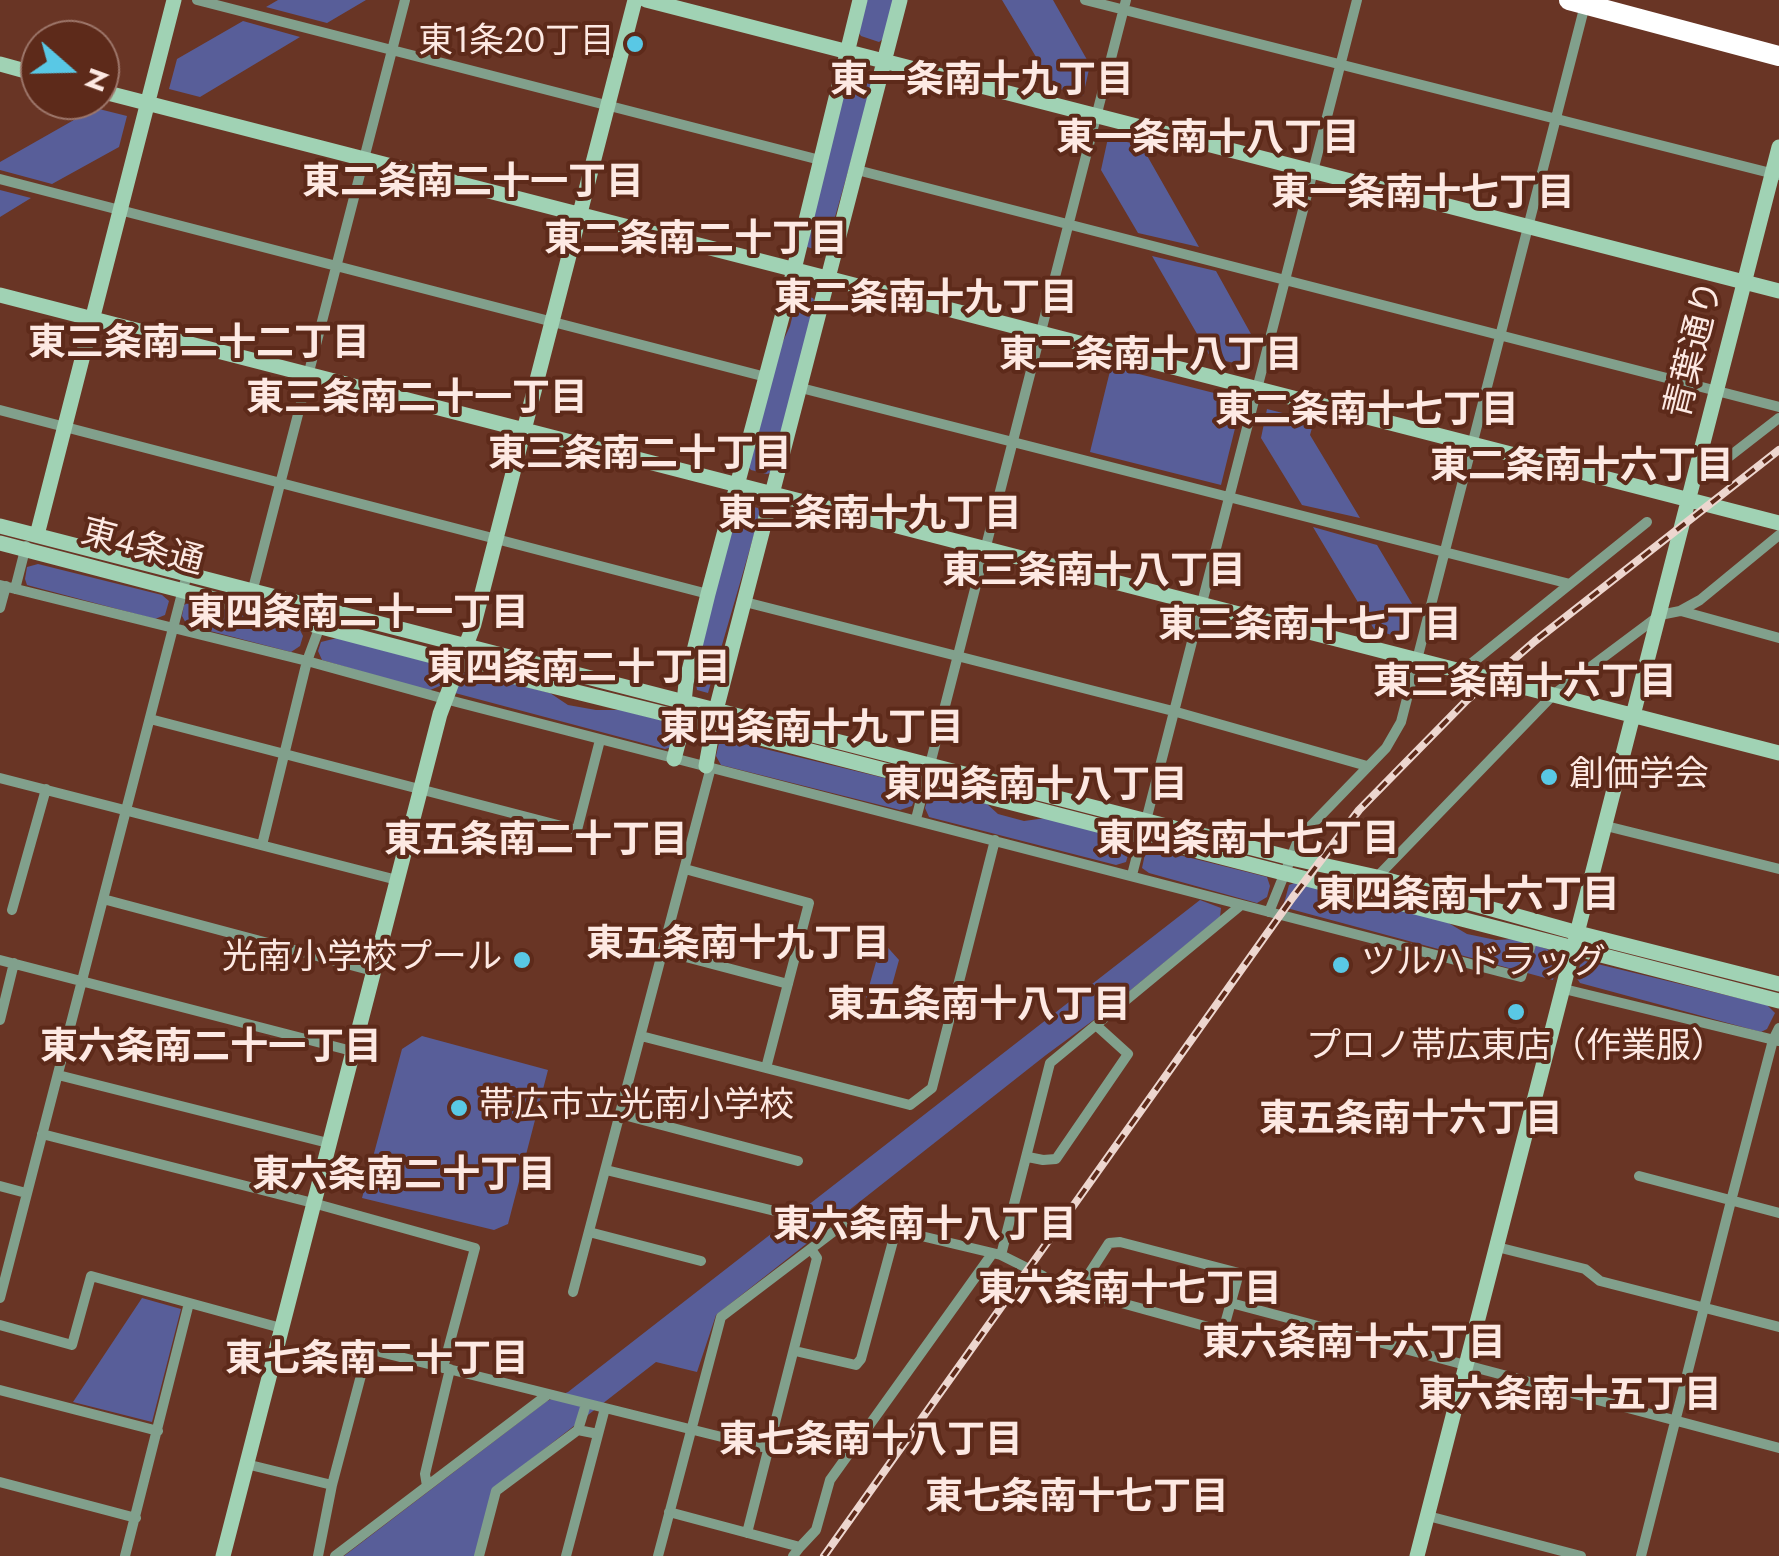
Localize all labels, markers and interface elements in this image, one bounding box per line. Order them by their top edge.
north arrow [20,20,120,120]
place label: 東1条20丁目 [418,23,615,65]
marker: 東1条20丁目 [624,33,646,55]
district label: 東一条南十九丁目 [830,60,1134,106]
text: N [74,62,120,97]
district label: 東一条南十八丁目 [1056,118,1360,164]
district label: 東二条南二十一丁目 [302,162,644,208]
district label: 東一条南十七丁目 [1271,173,1575,219]
district label: 東二条南二十丁目 [544,219,848,265]
street label: 青葉通り [1659,277,1733,423]
district label: 東二条南十九丁目 [774,278,1078,324]
district label: 東三条南二十二丁目 [28,323,370,369]
district label: 東二条南十八丁目 [999,335,1303,381]
district label: 東三条南二十一丁目 [246,378,588,424]
district label: 東二条南十七丁目 [1215,390,1519,436]
district label: 東三条南二十丁目 [488,434,792,480]
district label: 東二条南十六丁目 [1430,446,1734,492]
district label: 東三条南十九丁目 [718,494,1022,540]
street label: 東４条通 [76,513,208,585]
district label: 東三条南十八丁目 [942,551,1246,597]
district label: 東四条南二十一丁目 [187,593,529,639]
district label: 東三条南十七丁目 [1158,605,1462,651]
district label: 東四条南二十丁目 [427,648,731,694]
district label: 東三条南十六丁目 [1373,662,1677,708]
district label: 東四条南十九丁目 [660,708,964,754]
place label: 創価学会 [1569,756,1709,798]
district label: 東四条南十八丁目 [884,765,1188,811]
marker: 創価学会 [1538,766,1560,788]
district label: 東四条南十七丁目 [1096,819,1400,865]
district label: 東五条南二十丁目 [384,820,688,866]
district label: 東四条南十六丁目 [1316,875,1620,921]
district label: 東五条南十九丁目 [586,924,890,970]
place label: 光南小学校プール [222,939,502,981]
place label: ツルハドラッグ [1361,944,1606,986]
marker: 光南小学校プール [511,949,533,971]
marker: ツルハドラッグ [1330,954,1352,976]
district label: 東五条南十八丁目 [827,985,1131,1031]
marker: プロノ帯広東店（作業服） [1505,1001,1527,1023]
district label: 東六条南二十一丁目 [40,1027,382,1073]
place label: プロノ帯広東店（作業服） [1306,1028,1726,1070]
place label: 帯広市立光南小学校 [479,1087,794,1129]
marker: 帯広市立光南小学校 [448,1097,470,1119]
district label: 東五条南十六丁目 [1259,1099,1563,1145]
district label: 東六条南二十丁目 [252,1155,556,1201]
district label: 東六条南十八丁目 [773,1205,1077,1251]
district label: 東六条南十七丁目 [978,1269,1282,1315]
district label: 東六条南十六丁目 [1202,1323,1506,1369]
district label: 東七条南二十丁目 [225,1339,529,1385]
district label: 東六条南十五丁目 [1418,1375,1722,1421]
district label: 東七条南十八丁目 [719,1420,1023,1466]
district label: 東七条南十七丁目 [925,1477,1229,1523]

